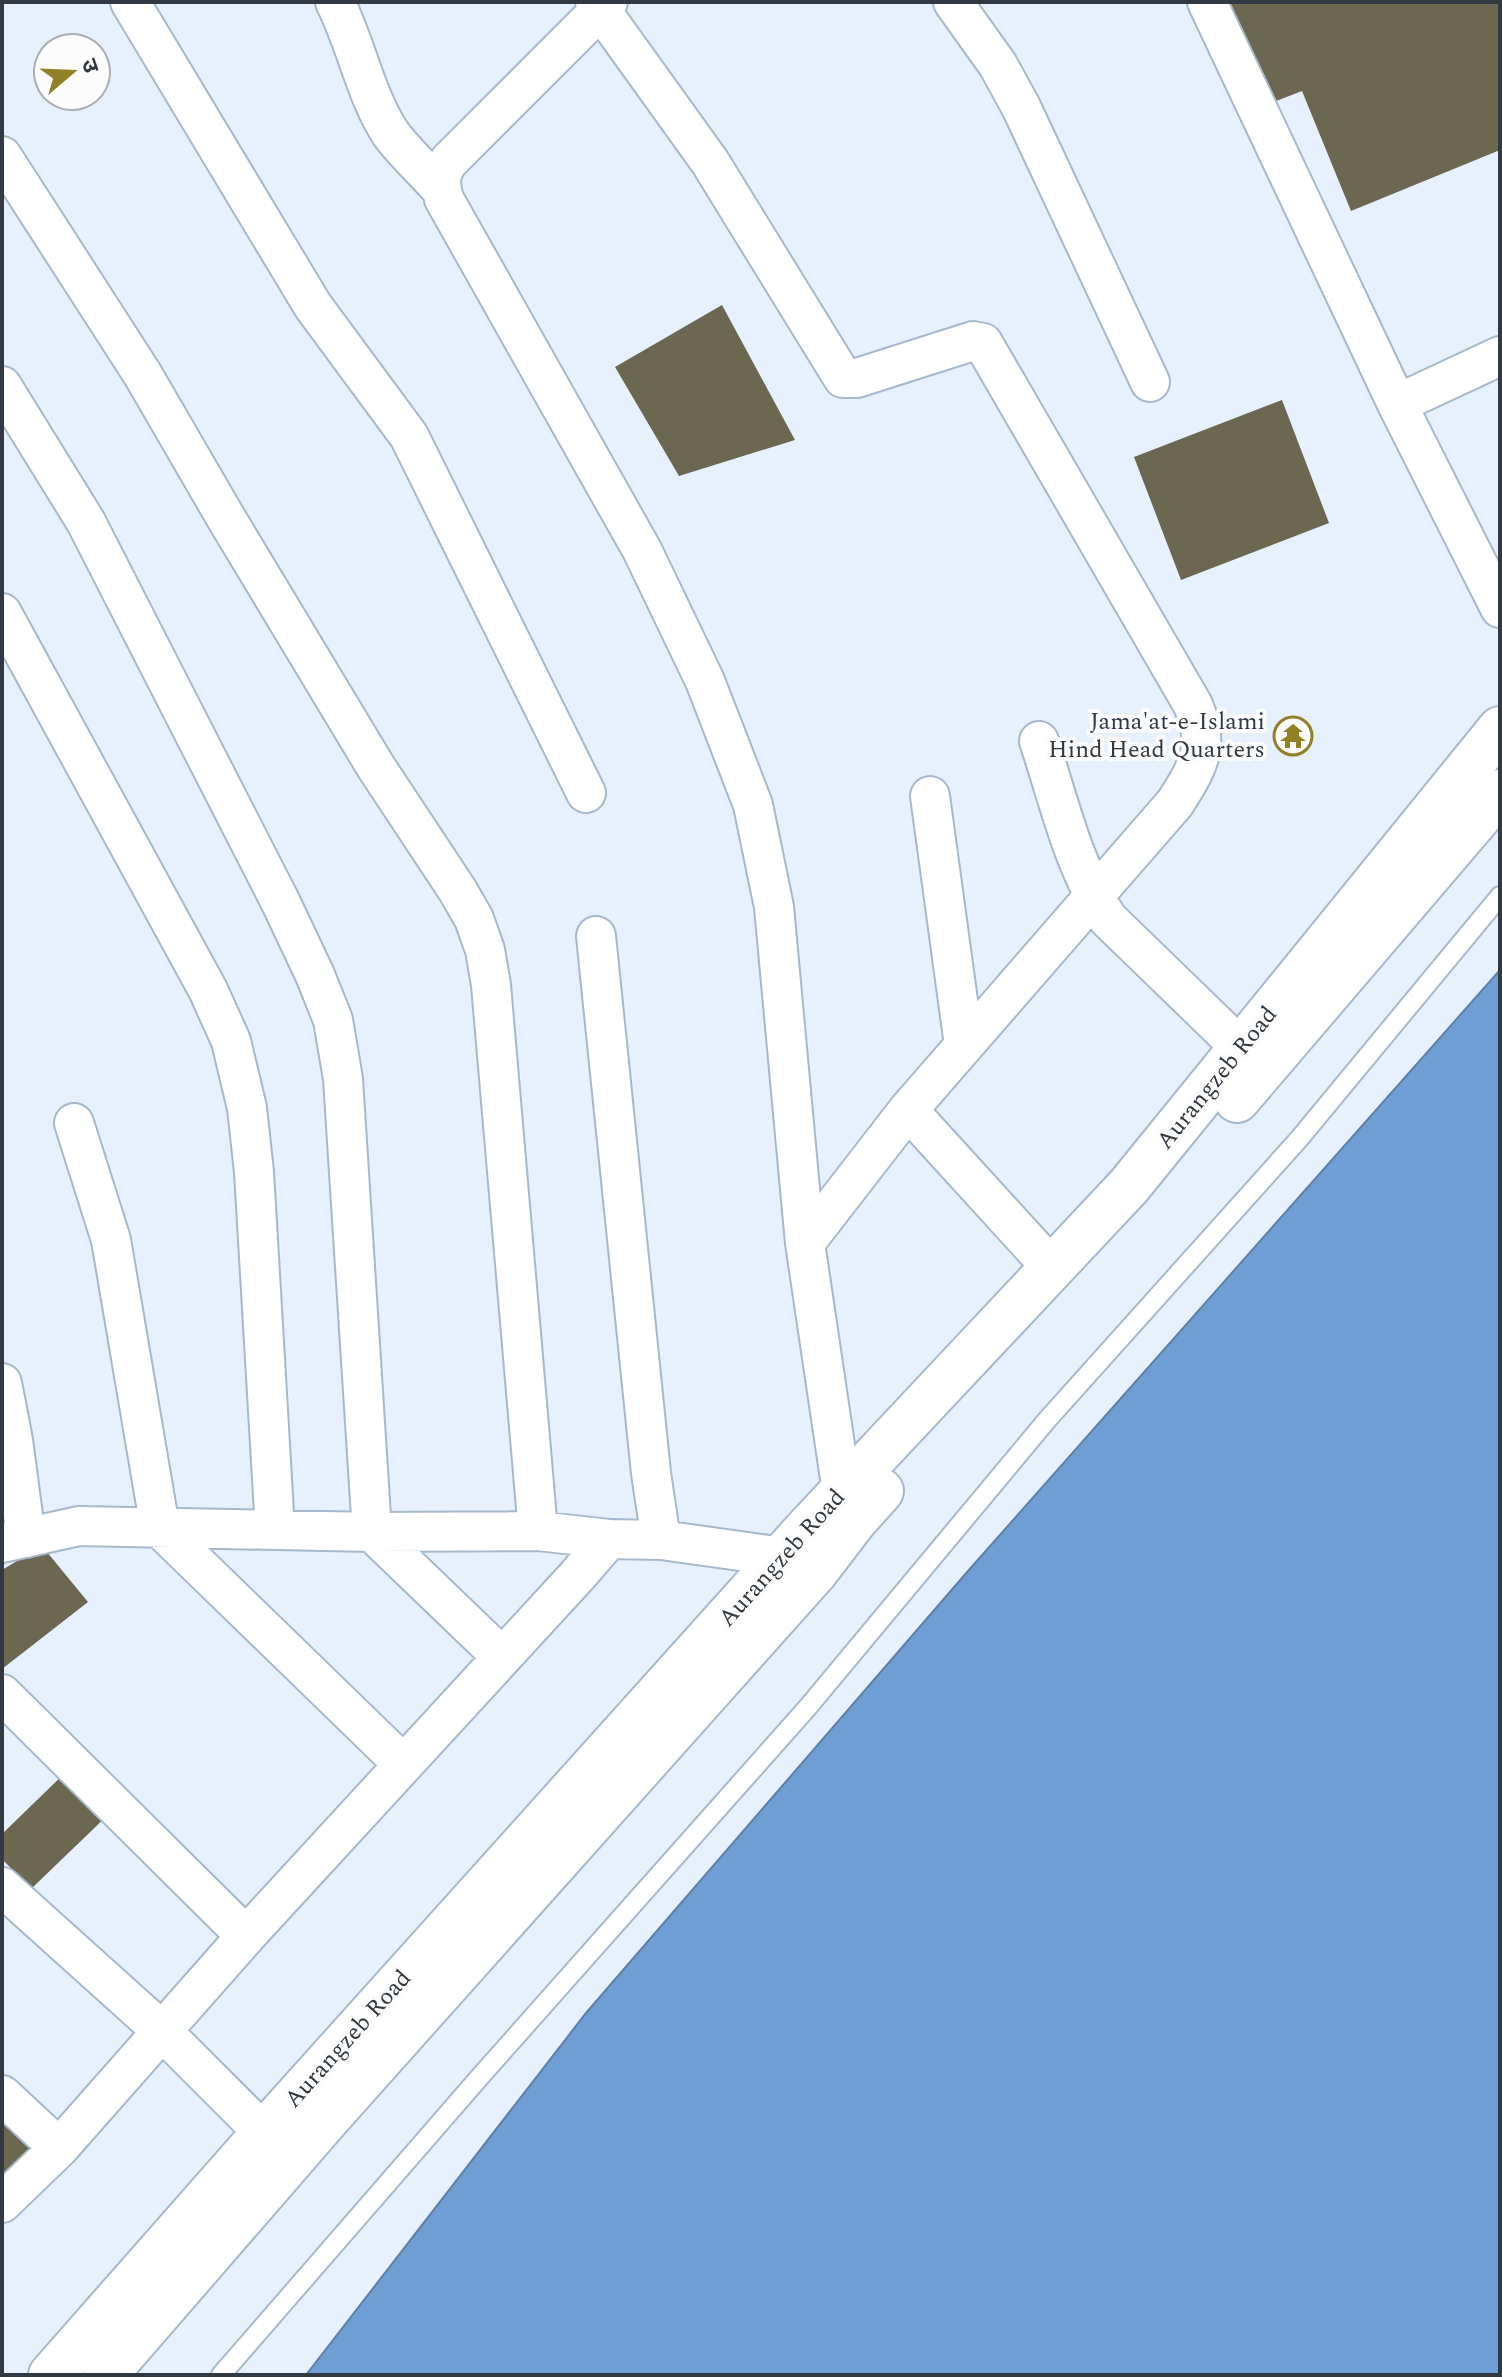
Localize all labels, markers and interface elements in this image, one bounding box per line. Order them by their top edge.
north arrow [32,32,112,112]
text: उ [72,55,108,78]
place label: Jama'at-e-Islami Hind Head Quarters [1048,704,1265,768]
temple icon: Jama'at-e-Islami Hind Head Quarters [1272,715,1314,757]
street label: Aurangzeb Road [1148,998,1286,1158]
street label: Aurangzeb Road [710,1481,854,1635]
street label: Aurangzeb Road [276,1962,420,2116]

